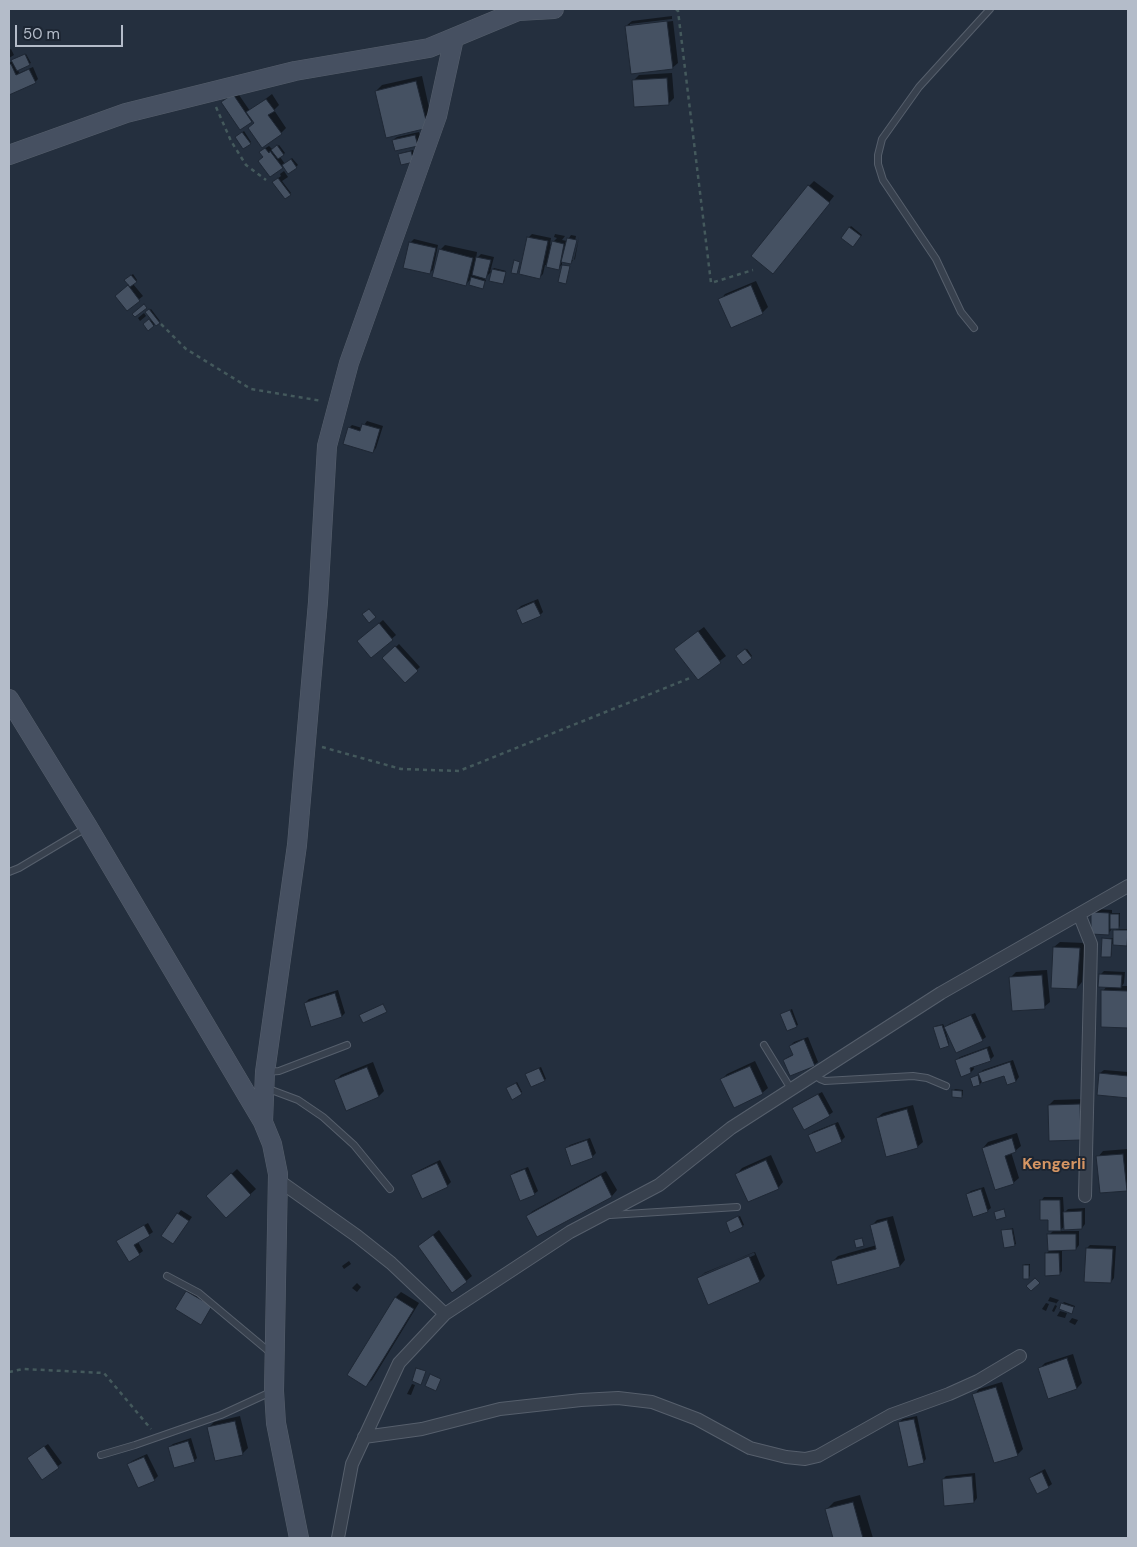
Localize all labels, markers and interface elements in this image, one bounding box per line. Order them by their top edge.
scale bar [18,15,125,47]
text: 50 m [23,24,60,44]
district label: Kengerli [1022,1155,1086,1175]

